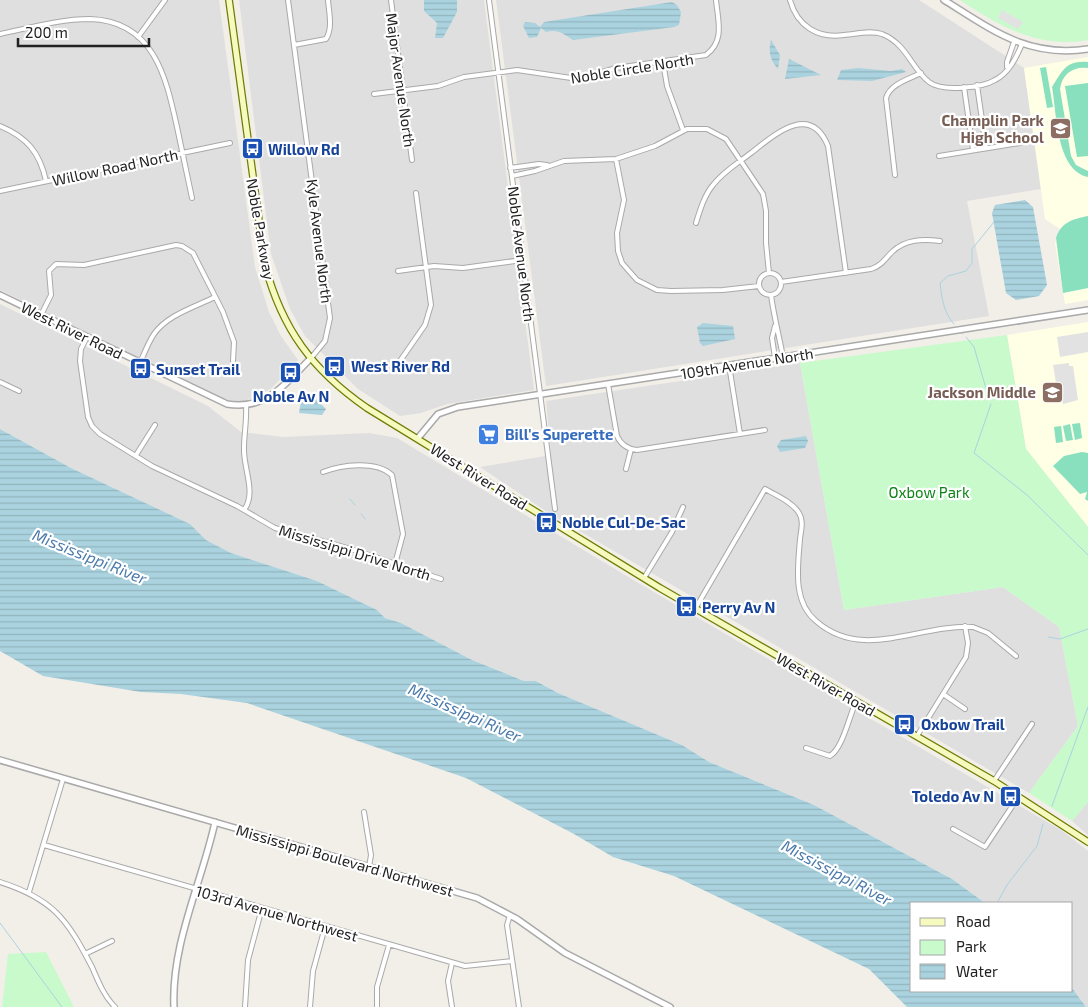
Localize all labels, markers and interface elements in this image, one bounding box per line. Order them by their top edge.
street label: Major Avenue North [382,12,419,148]
scale bar [18,15,149,47]
text: 200 m [25,23,68,41]
street label: Noble Circle North [569,49,695,87]
place label: Champlin Park High School [942,111,1045,146]
school or university icon: Champlin Park High School [1048,117,1072,141]
bus stop icon: Willow Rd [240,137,264,161]
place label: Willow Rd [268,140,340,158]
street label: Willow Road North [50,145,180,189]
street label: Noble Parkway [243,177,279,281]
street label: Kyle Avenue North [303,178,337,304]
street label: Noble Avenue North [505,185,539,323]
street label: West River Road [18,298,126,362]
street label: 109th Avenue North [679,344,815,382]
bus stop icon: West River Rd [323,354,347,378]
bus stop icon: Sunset Trail [128,357,152,381]
place label: West River Rd [351,357,450,375]
place label: Sunset Trail [156,360,240,378]
bus stop icon: Noble Av N [279,361,303,385]
school or university icon: Jackson Middle [1040,380,1064,404]
place label: Jackson Middle [928,383,1036,401]
place label: Noble Av N [253,387,329,405]
supermarket icon: Bill's Superette [477,422,501,446]
place label: Bill's Superette [505,425,613,443]
street label: West River Road [427,439,531,513]
park label: Oxbow Park [888,483,970,501]
bus stop icon: Noble Cul-De-Sac [534,510,558,534]
place label: Noble Cul-De-Sac [562,513,686,531]
street label: Mississippi Drive North [277,520,433,584]
water label: Mississippi River [30,524,150,588]
bus stop icon: Perry Av N [674,595,698,619]
place label: Perry Av N [702,598,775,617]
street label: West River Road [773,648,879,720]
water label: Mississippi River [406,679,525,746]
bus stop icon: Oxbow Trail [893,712,917,736]
place label: Oxbow Trail [921,715,1005,733]
bus stop icon: Toledo Av N [998,784,1022,808]
place label: Toledo Av N [912,787,994,805]
street label: Mississippi Boulevard Northwest [234,820,456,900]
water label: Mississippi River [779,835,896,909]
street label: 103rd Avenue Northwest [194,881,360,945]
legend [910,902,1073,992]
text: Road [956,912,991,930]
text: Park [956,937,987,955]
text: Water [956,962,998,980]

